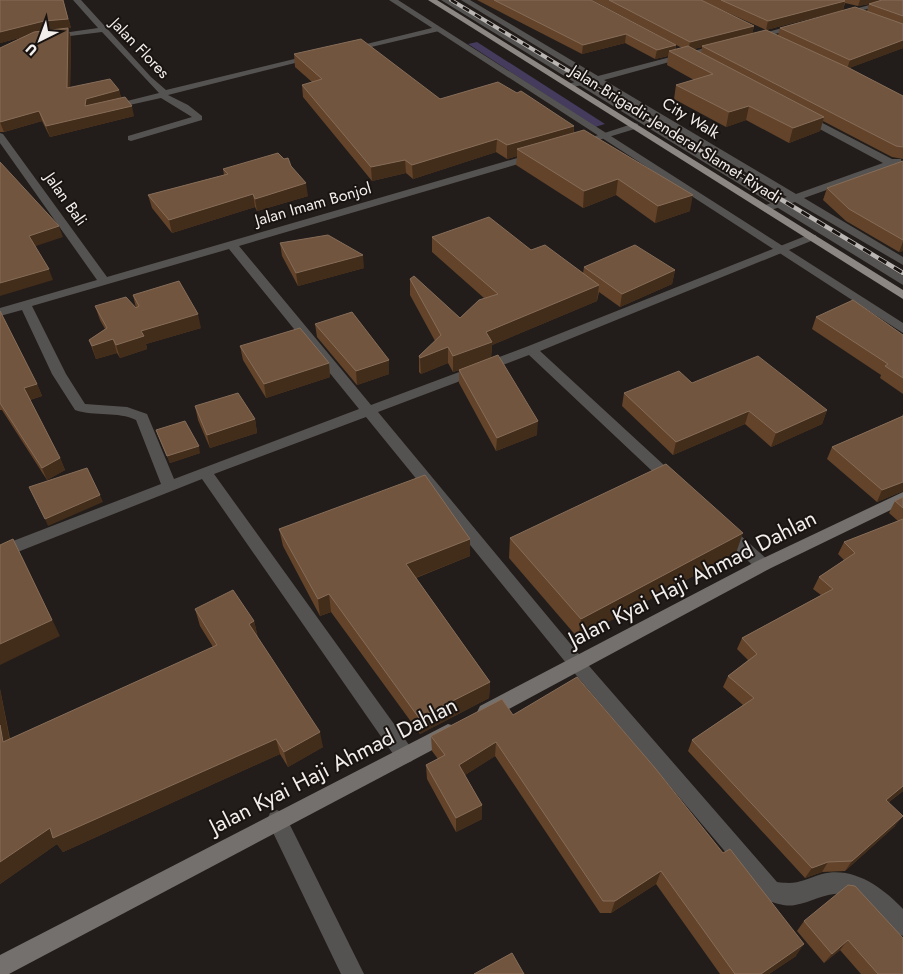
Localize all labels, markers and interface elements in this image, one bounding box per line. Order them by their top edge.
street label: Jalan Flores [104,11,175,83]
north arrow [15,15,65,65]
text: U [21,39,42,60]
street label: Jalan Brigadir Jenderal Slamet Riyadi [564,58,786,209]
street label: City Walk [658,92,725,145]
street label: Jalan Bali [38,166,93,230]
street label: Jalan Imam Bonjol [250,176,374,232]
street label: Jalan Kyai Haji Ahmad Dahlan [560,501,822,656]
street label: Jalan Kyai Haji Ahmad Dahlan [201,688,463,843]

